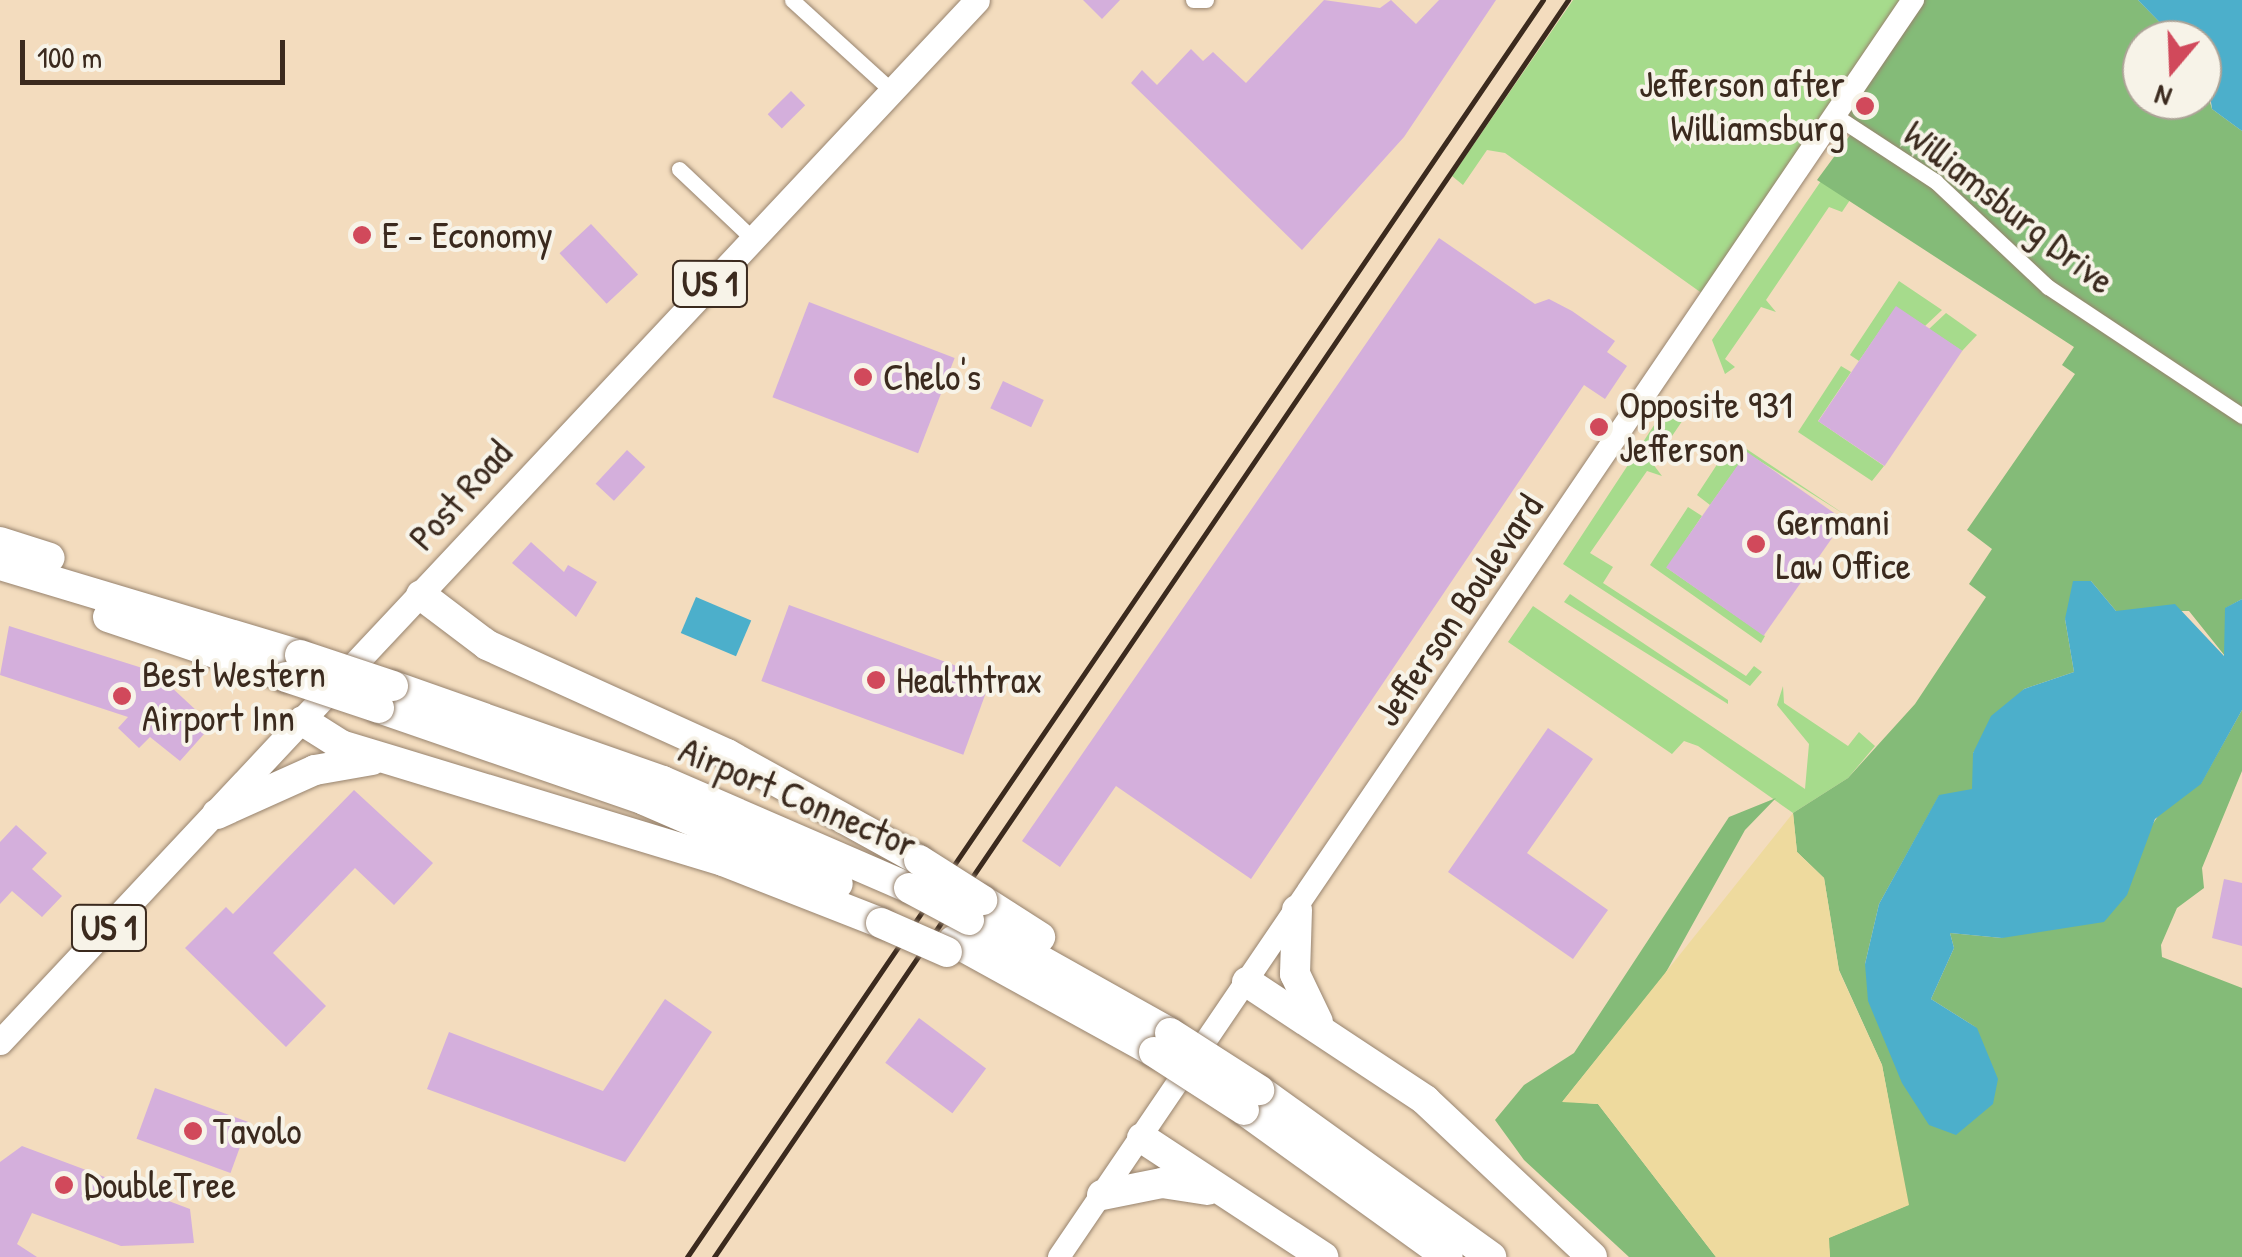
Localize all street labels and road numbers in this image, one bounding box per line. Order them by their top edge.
street label: Williamsburg Drive [1895,111,2123,303]
road number: US 1 [670,254,750,314]
street label: Post Road [399,431,521,559]
street label: Jefferson Boulevard [1364,486,1552,734]
street label: Airport Connector [673,727,923,867]
road number: US 1 [69,898,149,958]

